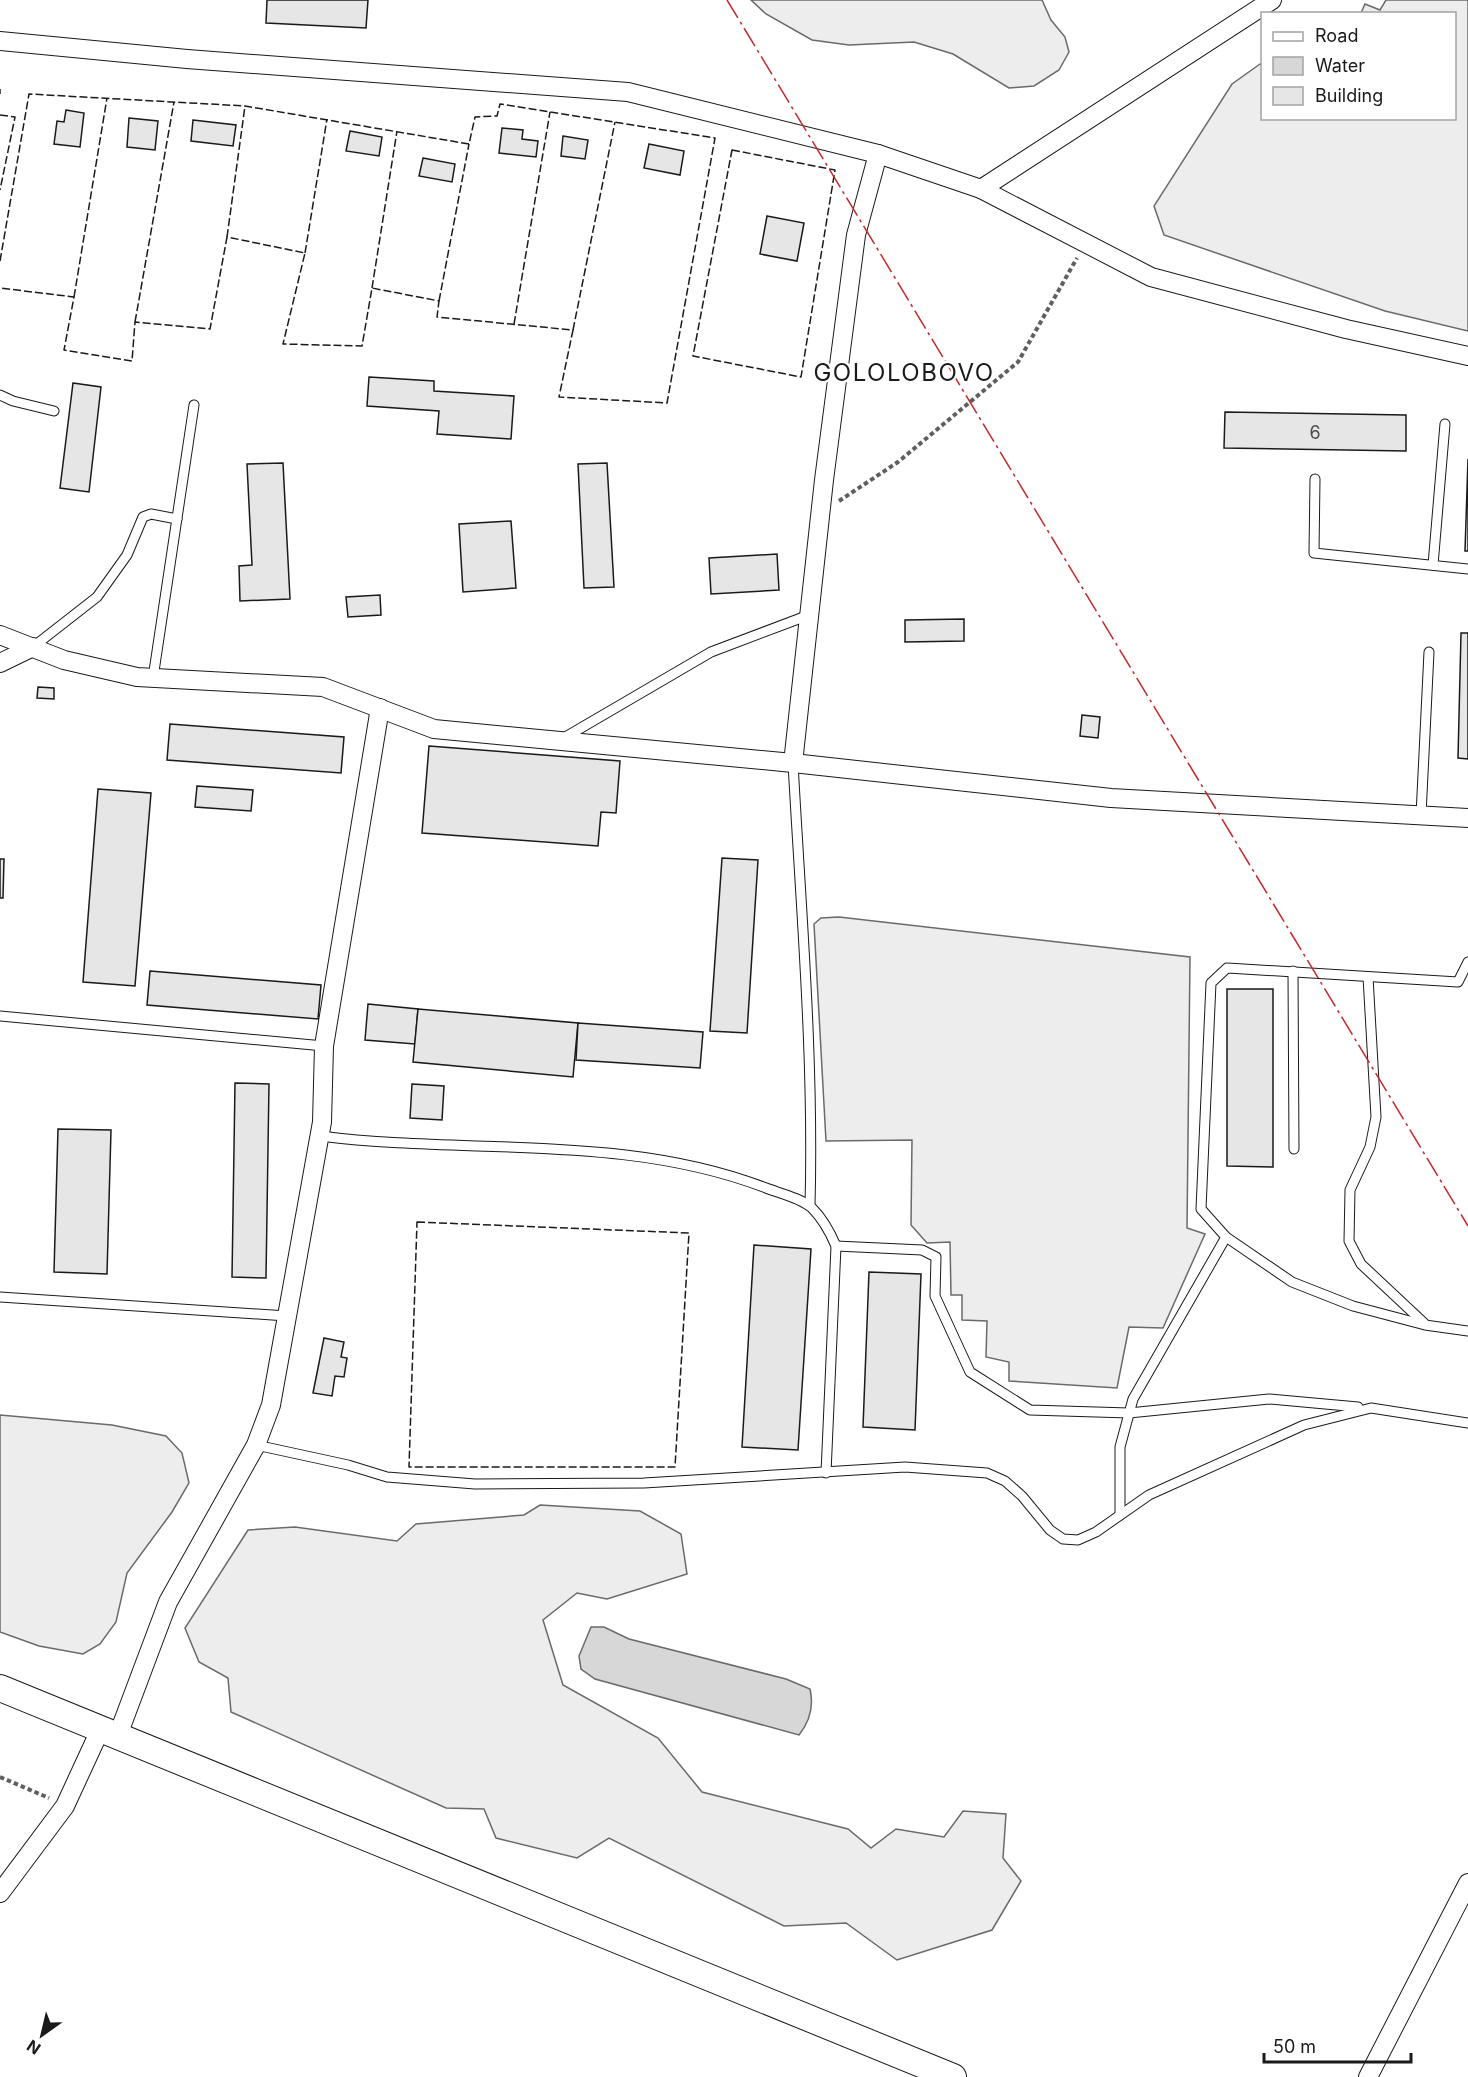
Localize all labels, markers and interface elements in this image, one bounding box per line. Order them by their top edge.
legend [1261,12,1456,120]
text: Road [1315,25,1358,46]
text: Water [1315,55,1365,76]
text: Building [1315,85,1383,106]
district label: GOLOLOBOVO [813,358,995,387]
house number: 6 [1309,422,1321,443]
north arrow [12,2005,72,2065]
scale bar [1264,2026,1411,2064]
text: N [23,2036,44,2059]
text: 50 m [1273,2036,1316,2057]

